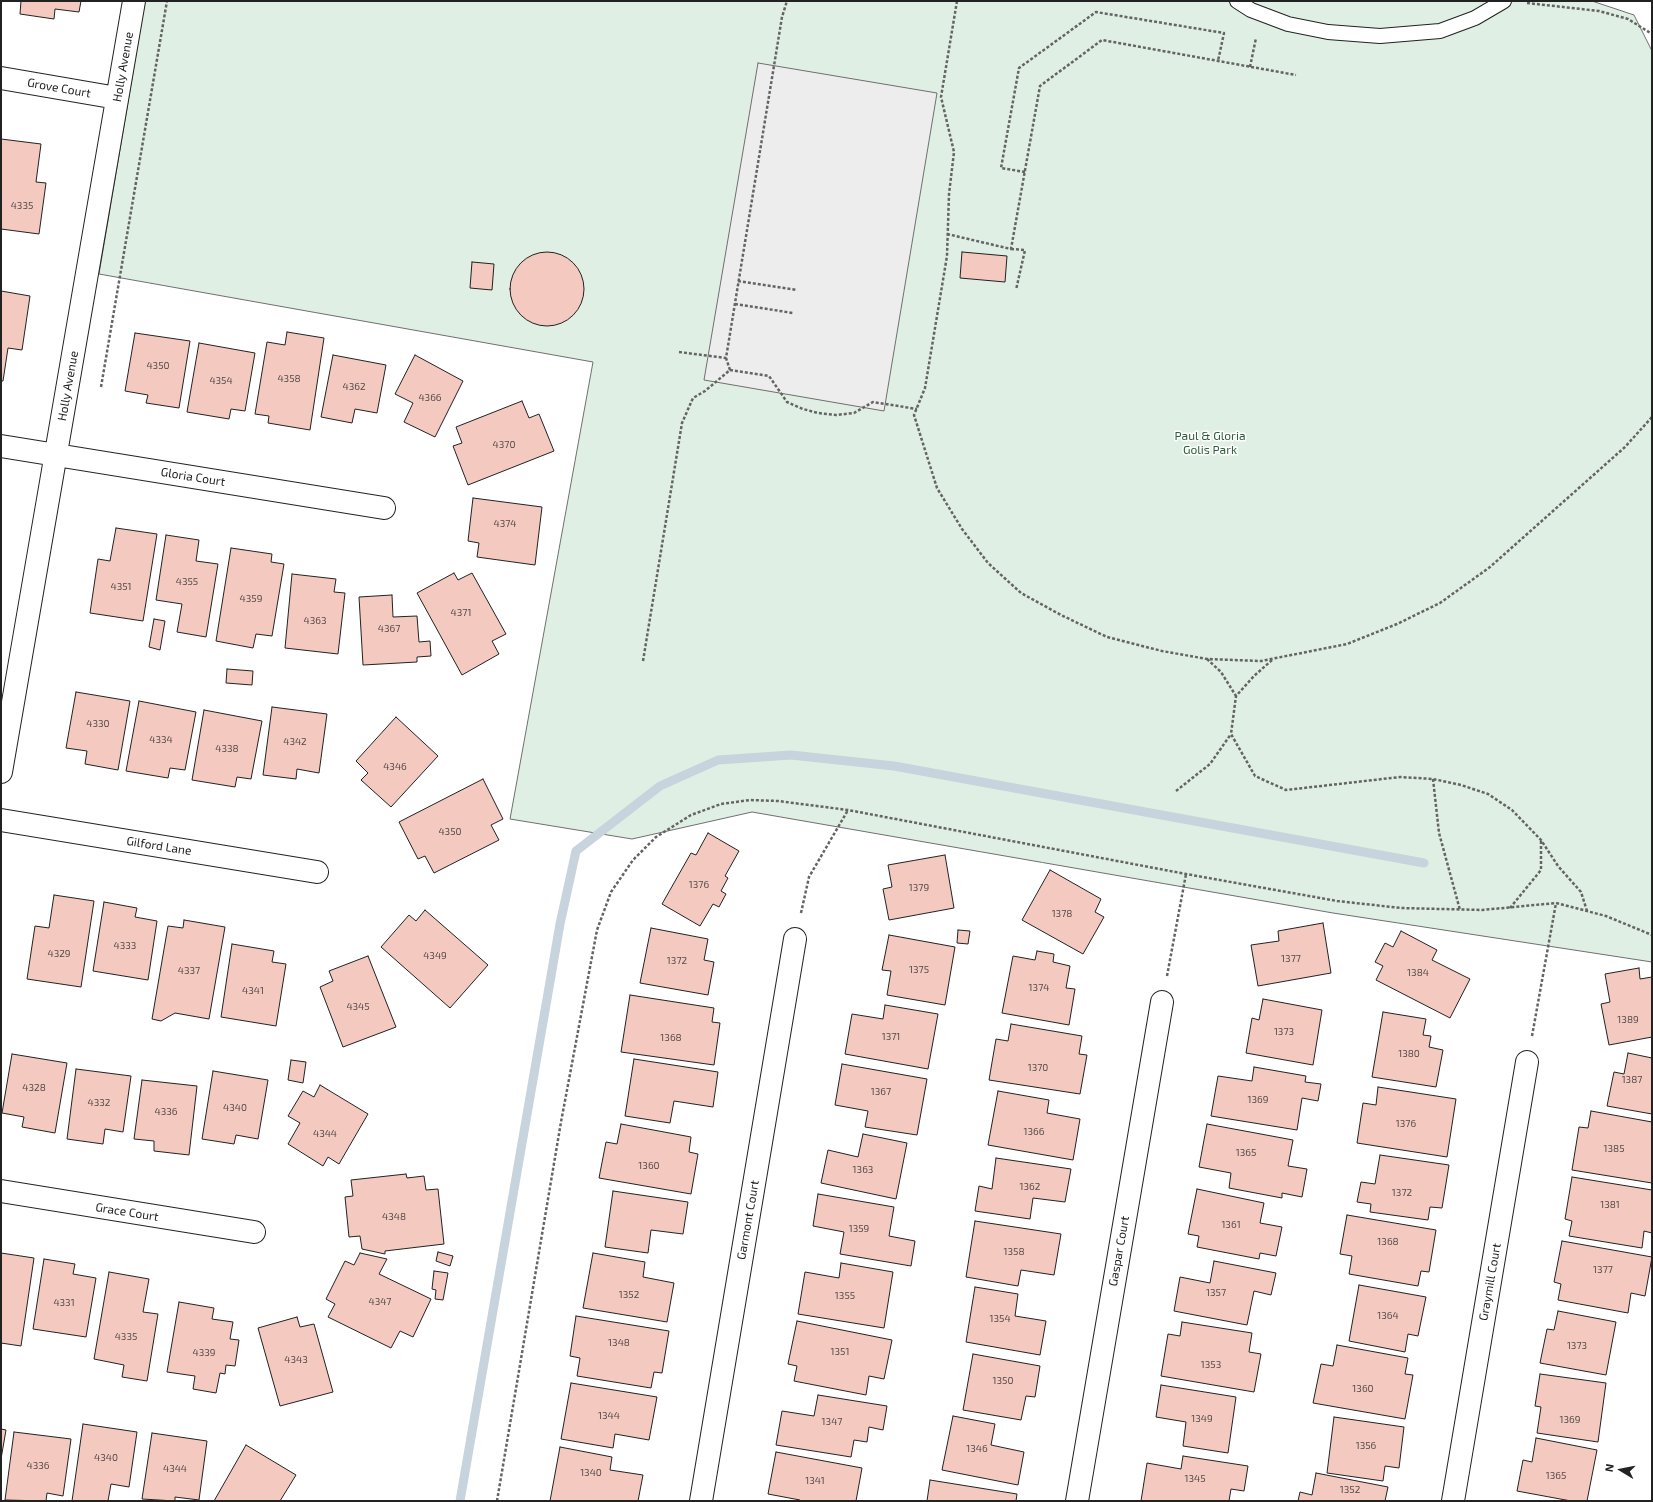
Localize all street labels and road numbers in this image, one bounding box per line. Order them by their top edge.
street label: Holly Avenue [110,31,136,103]
street label: Grove Court [26,75,92,101]
street label: Holly Avenue [55,350,81,422]
street label: Gloria Court [160,465,226,489]
street label: Gilford Lane [125,834,193,858]
street label: Garmont Court [734,1179,762,1261]
street label: Grace Court [94,1200,160,1224]
street label: Gaspar Court [1106,1215,1132,1287]
street label: Graymill Court [1476,1242,1504,1322]

